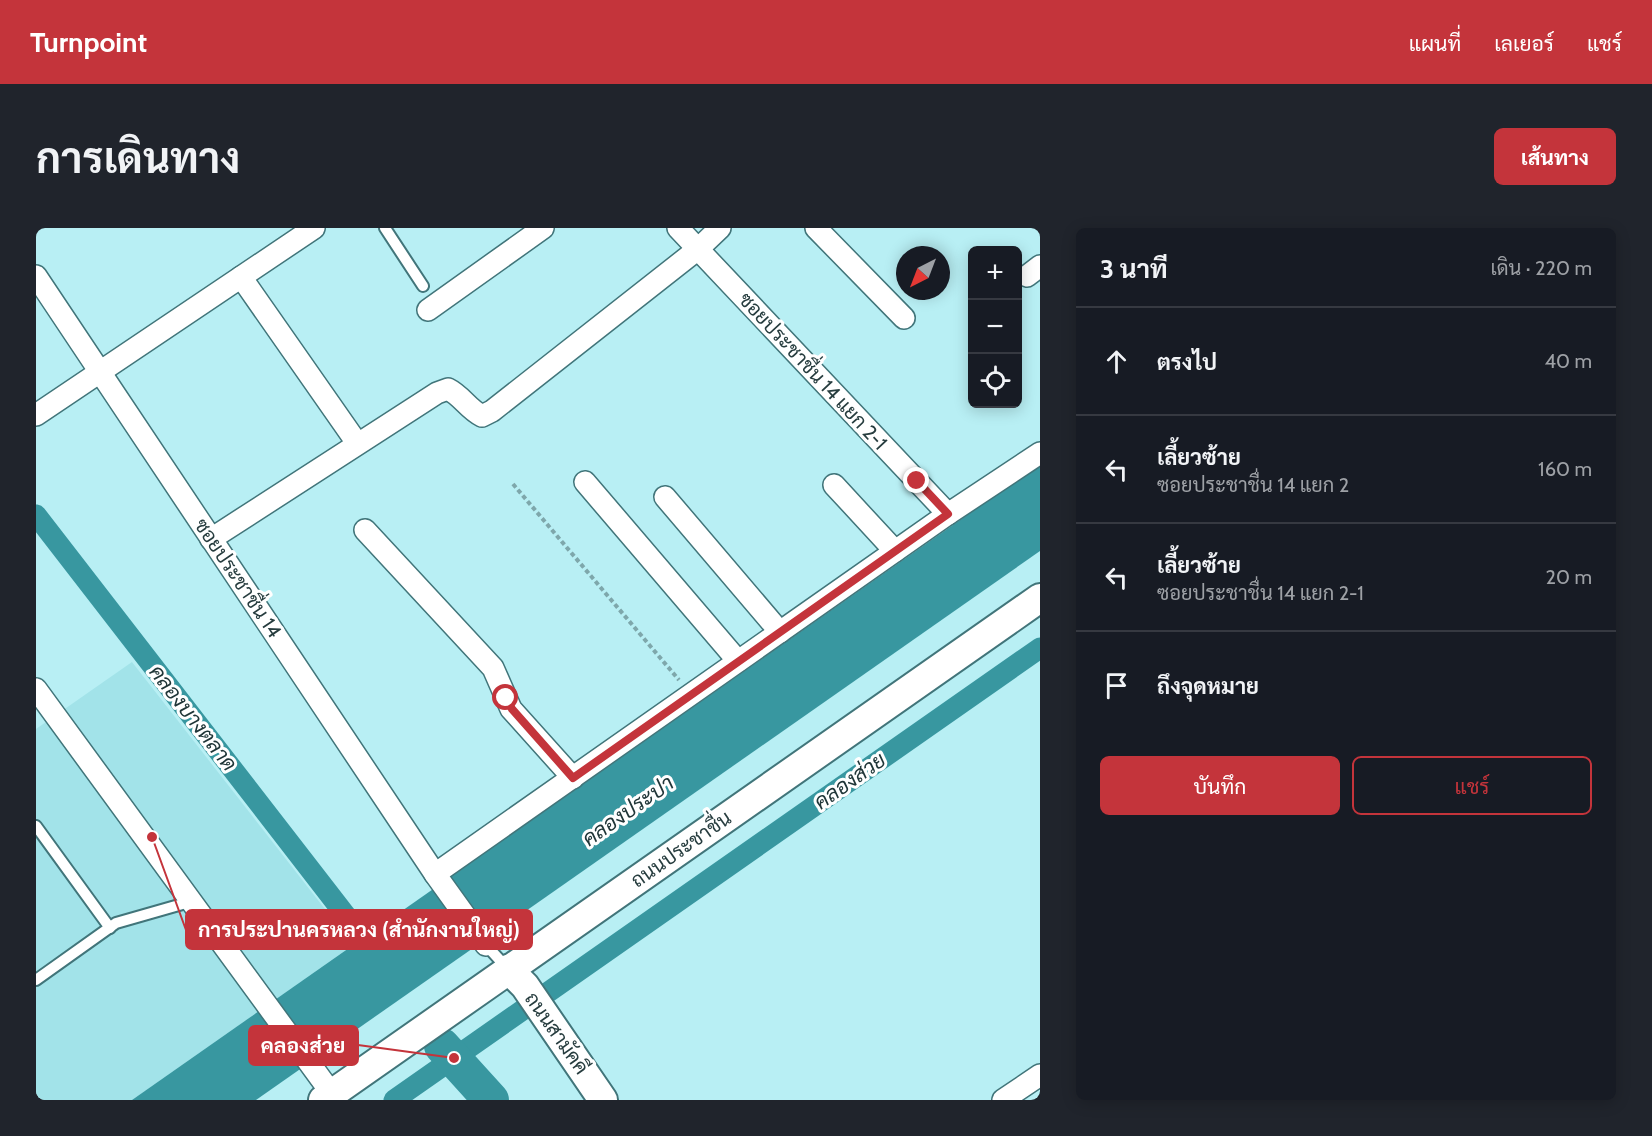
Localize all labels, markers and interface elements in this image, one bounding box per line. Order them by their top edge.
text: Turnpoint [30,25,147,59]
text: แผนที่ [1409,31,1461,56]
text: เลเยอร์ [1494,31,1554,56]
text: แชร์ [1587,31,1622,56]
button: เส้นทาง [1494,128,1616,185]
text: การเดินทาง [36,132,240,184]
north arrow [896,246,950,300]
map controls [968,246,1022,408]
button: + [968,246,1022,300]
text: 3 นาที [1100,253,1168,285]
text: เดิน · 220 m [1491,256,1592,280]
street label: ซอยประชาชื่น 14 แยก 2-1 [734,284,896,455]
button: − [968,300,1022,354]
icon: ahead [1100,345,1133,378]
text: ตรงไป [1157,349,1217,376]
text: 40 m [1544,349,1592,373]
button: locate [968,354,1022,408]
text: เลี้ยวซ้าย [1157,444,1241,471]
icon: left [1100,453,1133,486]
text: 160 m [1538,457,1592,481]
route end [903,467,929,493]
text: ซอยประชาชื่น 14 แยก 2 [1157,473,1349,497]
street label: ซอยประชาชื่น 14 [189,511,291,642]
text: เลี้ยวซ้าย [1157,552,1241,579]
icon: left [1100,561,1133,594]
text: 20 m [1546,565,1592,589]
text: ซอยประชาชื่น 14 แยก 2-1 [1157,581,1364,605]
water label: คลองบางตลาด [144,660,242,776]
icon: arrive [1100,669,1133,702]
text: ถึงจุดหมาย [1157,673,1259,700]
route start [492,684,518,710]
water label: คลองส่วย [809,747,890,814]
button: บันทึก [1100,756,1340,815]
button: แชร์ [1352,756,1592,815]
water label: คลองประปา [577,770,678,851]
street label: ถนนประชาชื่น [623,801,736,892]
callout: การประปานครหลวง (สำนักงานใหญ่) [186,910,532,949]
text: การประปานครหลวง (สำนักงานใหญ่) [198,916,520,943]
street label: ถนนสามัคคี [520,987,595,1079]
callout: คลองส่วย [249,1026,358,1065]
text: คลองส่วย [261,1033,345,1058]

